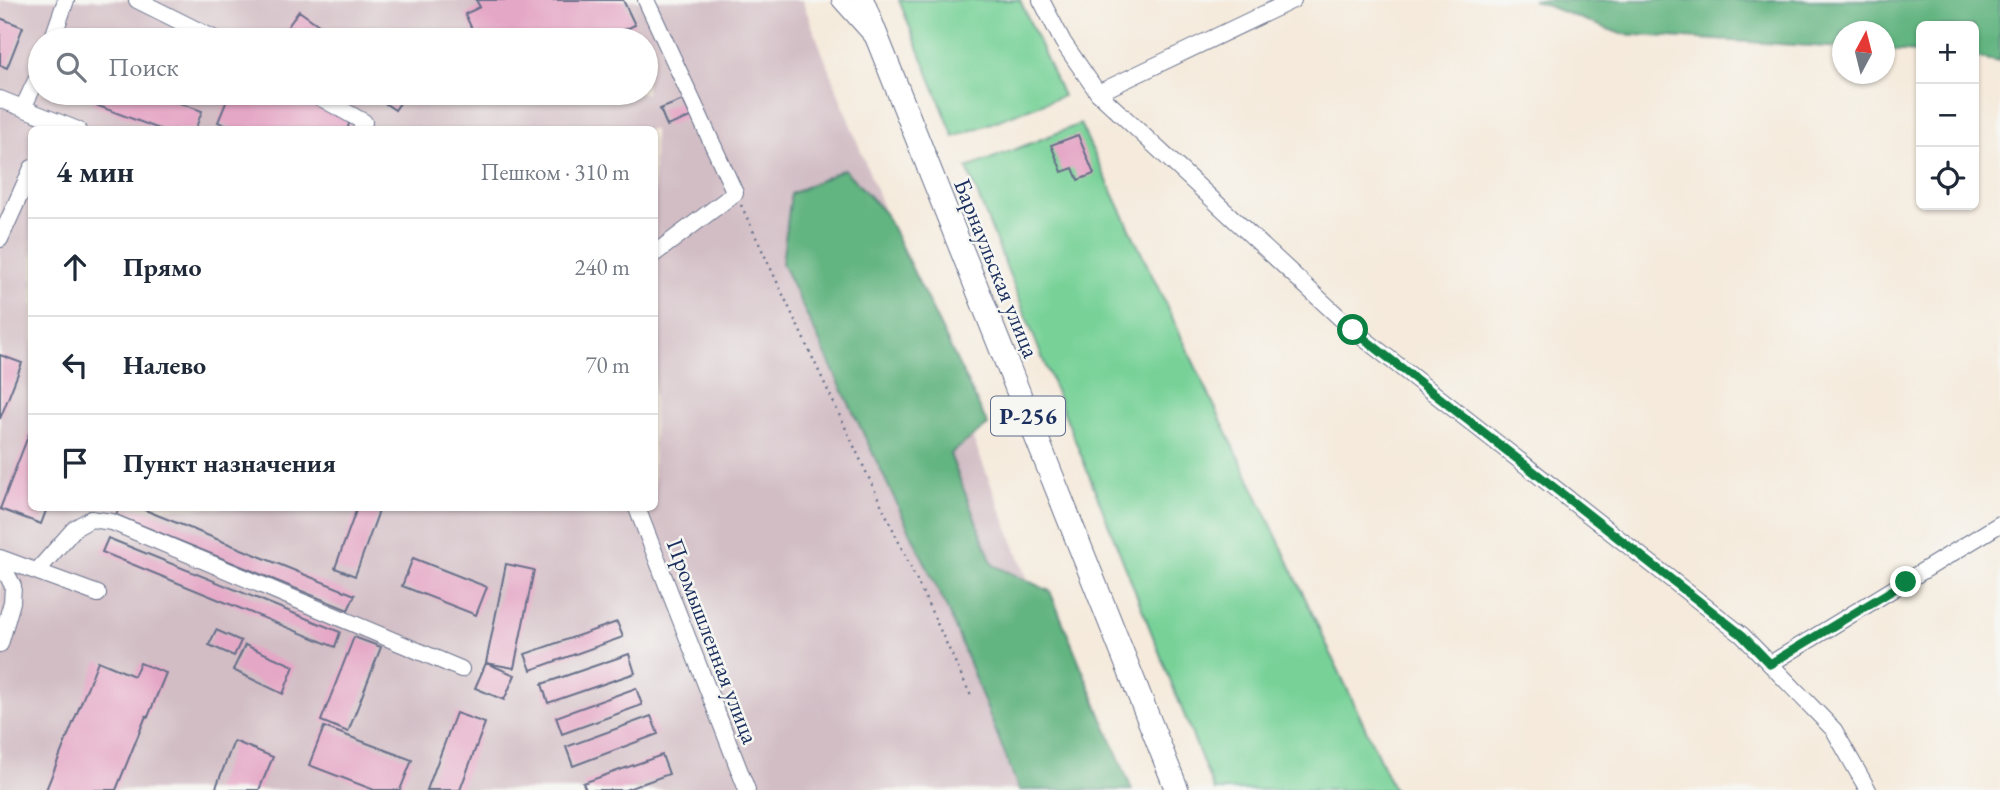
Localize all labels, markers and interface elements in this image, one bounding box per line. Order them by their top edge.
north arrow [1832,21,1895,84]
map controls [1916,21,1979,210]
button: + [1916,21,1979,84]
search box [28,28,658,105]
icon: search [52,48,90,86]
text: Поиск [108,50,179,84]
button: − [1916,84,1979,147]
button: locate [1916,147,1979,210]
text: 4 мин [56,152,134,191]
text: Пешком · 310 m [481,157,630,187]
street label: Барнаульская улица [947,174,1047,363]
icon: ahead [56,248,94,286]
text: Прямо [123,250,202,284]
text: 240 m [574,252,630,282]
route start [1337,314,1368,345]
icon: left [56,346,94,384]
text: Налево [123,348,206,382]
text: 70 m [585,350,630,380]
road number: Р-256 [991,396,1065,436]
icon: arrive [56,444,94,482]
text: Пункт назначения [123,446,336,480]
street label: Промышленная улица [660,534,767,748]
route end [1890,566,1921,597]

